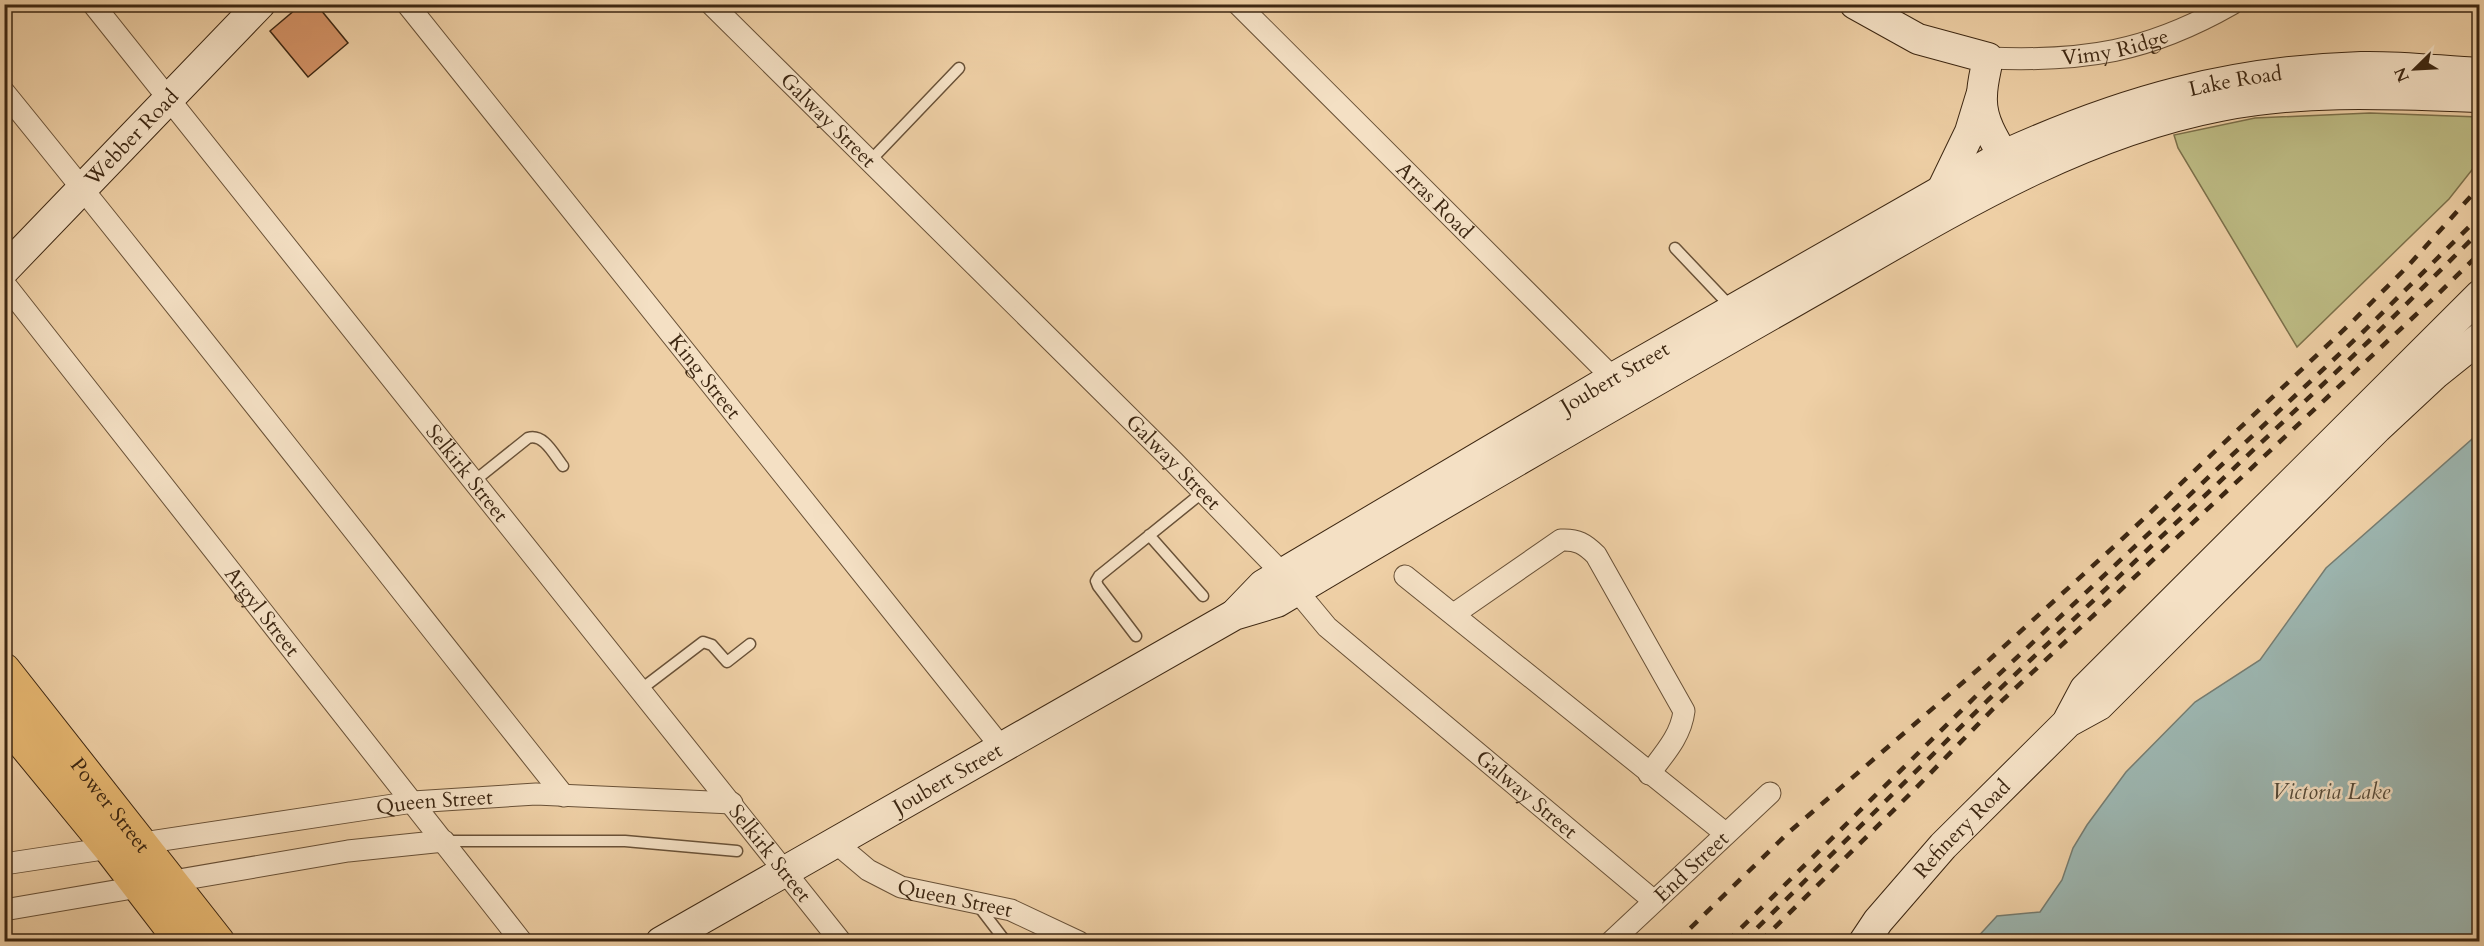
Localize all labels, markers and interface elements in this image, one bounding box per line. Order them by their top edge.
street label: Vimy Ridge [2060,21,2172,72]
north arrow [2385,39,2445,99]
street label: Lake Road [2186,58,2284,104]
text: N [2389,64,2415,86]
street label: Galway Street [774,66,883,174]
street label: Webber Road [77,83,185,193]
street label: Arras Road [1390,155,1480,245]
street label: King Street [662,328,748,425]
street label: Joubert Street [1552,334,1675,422]
street label: Galway Street [1119,408,1228,517]
street label: Selkirk Street [419,418,515,528]
street label: Argyl Street [218,561,307,663]
street label: Joubert Street [885,736,1008,823]
street label: Galway Street [1470,743,1584,846]
street label: Power Street [64,751,157,859]
street label: Refinery Road [1907,773,2017,885]
water label: Victoria Lake [2272,777,2391,807]
street label: Queen Street [374,782,494,822]
street label: Selkirk Street [722,798,818,908]
street label: End Street [1648,824,1735,909]
street label: Queen Street [895,872,1015,924]

